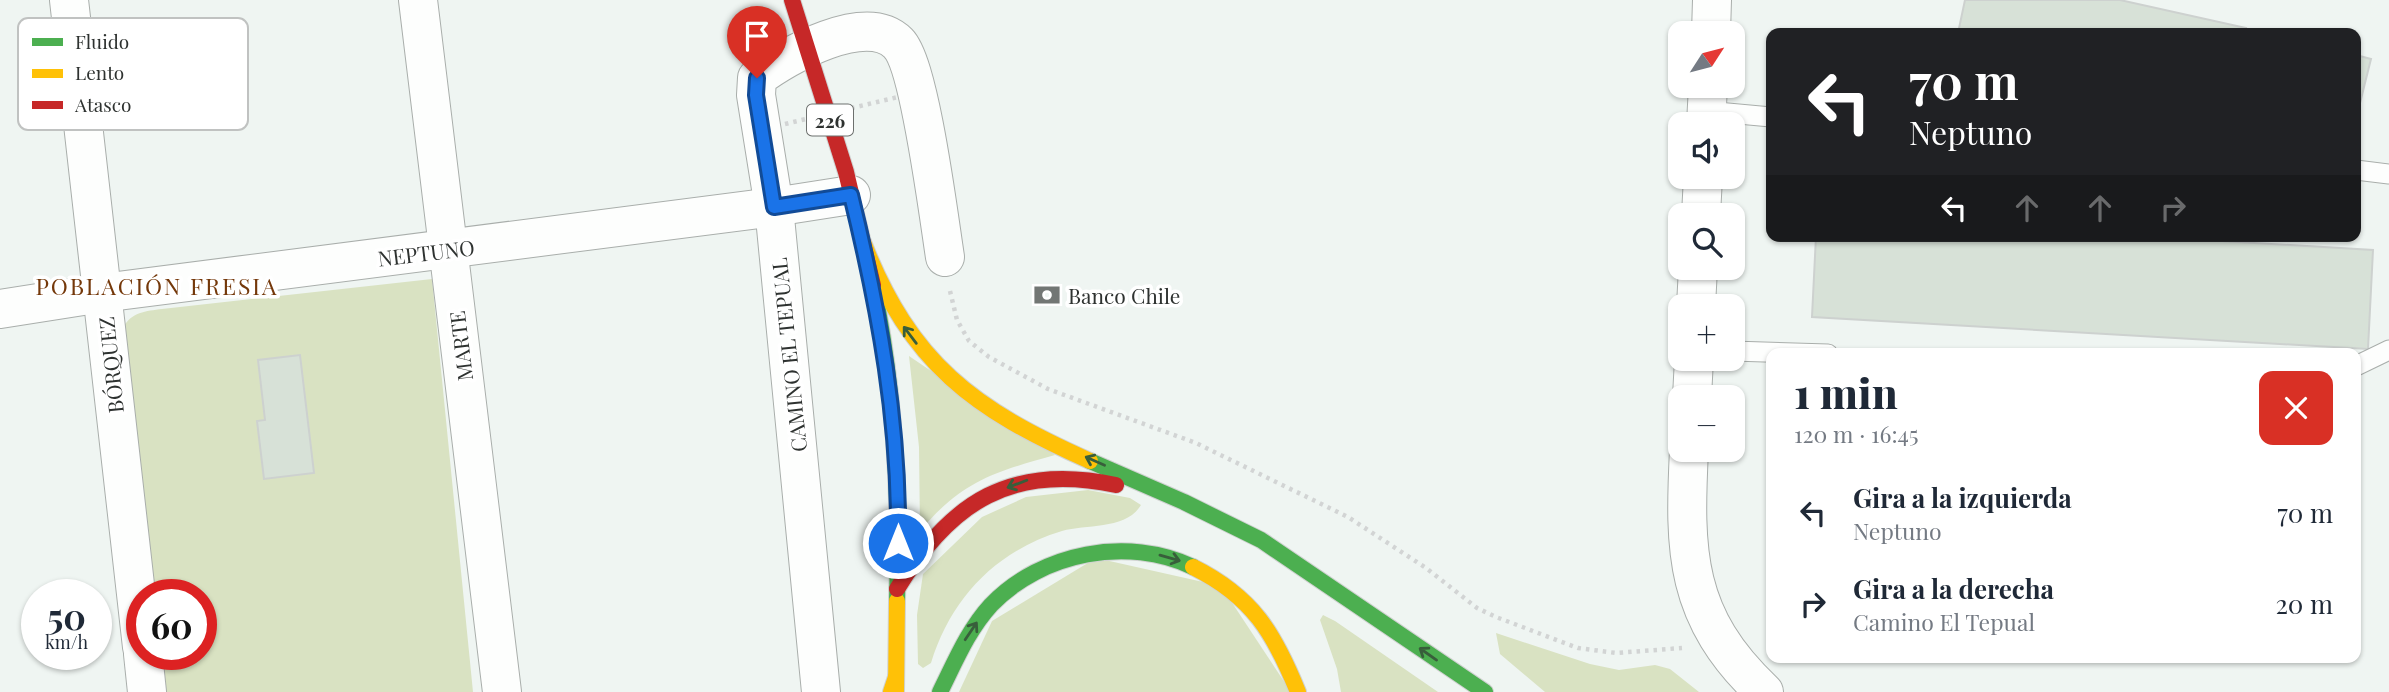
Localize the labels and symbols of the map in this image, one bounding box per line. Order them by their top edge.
pin [727,6,787,78]
legend [18,18,248,130]
north arrow [1668,21,1745,98]
text: Fluido [75,28,129,54]
text: Lento [75,59,124,85]
text: Atasco [74,91,131,117]
road number: 226 [807,104,853,136]
street label: NEPTUNO [376,232,476,272]
street label: CAMINO EL TEPUAL [764,257,812,453]
district label: POBLACIÓN FRESIA [35,270,279,301]
bank icon: Banco Chile [1032,280,1062,310]
place label: Banco Chile [1068,281,1180,309]
street label: MARTE [442,309,478,383]
street label: BÓRQUEZ [91,315,129,415]
one-way arrow [903,325,918,344]
one-way arrow [1085,454,1106,467]
one-way arrow [1006,479,1028,492]
position arrow [861,506,935,580]
one-way arrow [1159,552,1181,565]
speed limit sign: 60 [126,579,217,670]
one-way arrow [965,622,979,642]
one-way arrow [1419,647,1438,661]

